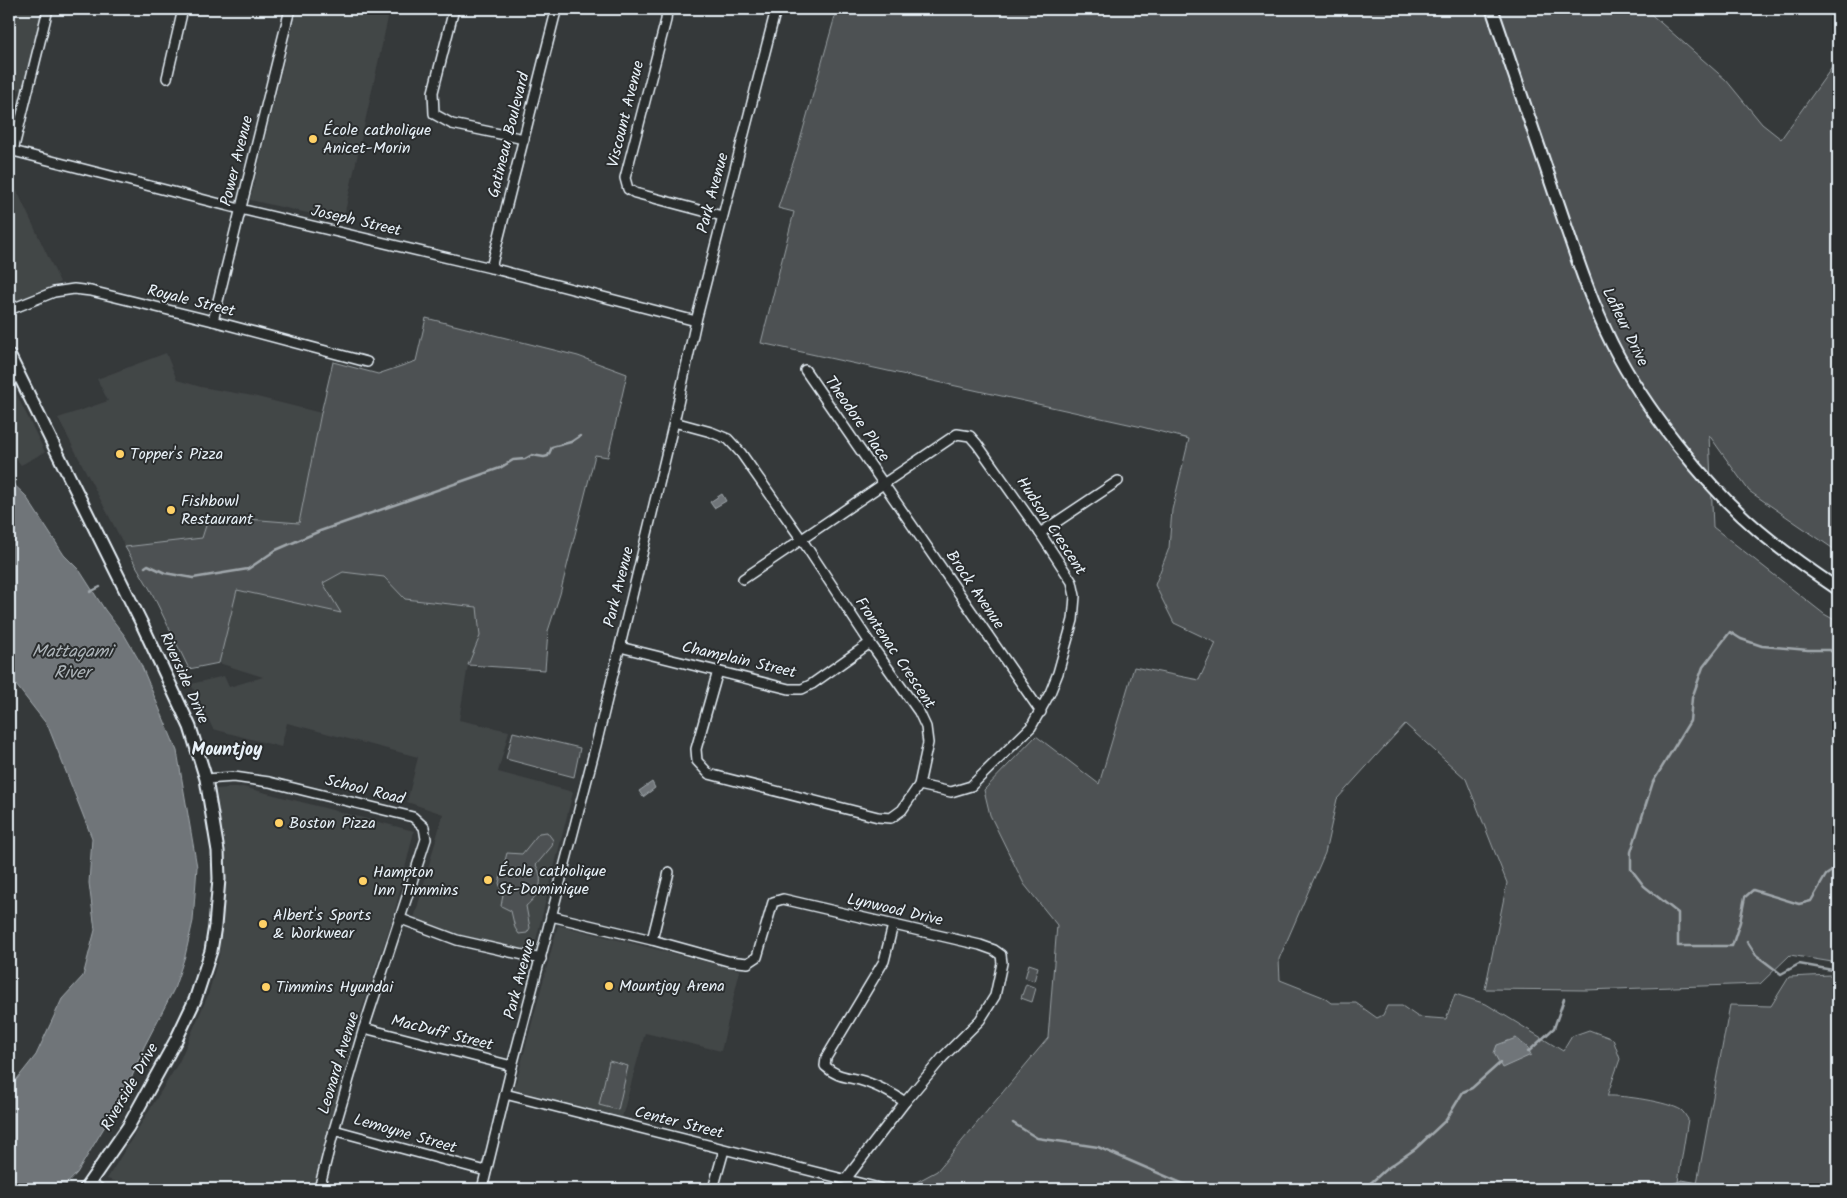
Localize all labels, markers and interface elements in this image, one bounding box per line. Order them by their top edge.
street label: Viscount Avenue [601,58,651,170]
street label: Gatineau Boulevard [481,69,537,200]
street label: Power Avenue [214,113,260,209]
place label: École catholique Anicet-Morin [323,118,431,161]
marker: École catholique Anicet-Morin [307,133,319,145]
street label: Park Avenue [690,150,736,236]
street label: Joseph Street [308,198,404,244]
street label: Royale Street [144,278,238,324]
street label: Lafleur Drive [1595,283,1655,371]
street label: Theodore Place [818,371,896,467]
place label: Topper's Pizza [130,442,223,467]
marker: Topper's Pizza [114,448,126,460]
street label: Hudson Crescent [1010,472,1093,581]
place label: Fishbowl Restaurant [181,489,254,532]
marker: Fishbowl Restaurant [165,504,177,516]
street label: Park Avenue [597,544,641,630]
street label: Brock Avenue [939,545,1011,635]
street label: Frontenac Crescent [848,592,942,715]
street label: Riverside Drive [153,628,215,728]
street label: Champlain Street [679,635,799,685]
water label: Mattagami River [32,638,116,688]
district label: Mountjoy [192,736,263,765]
street label: School Road [323,768,408,812]
place label: Boston Pizza [289,811,376,836]
marker: Boston Pizza [273,817,285,829]
place label: École catholique St-Dominique [498,859,606,902]
place label: Hampton Inn Timmins [373,860,459,903]
marker: École catholique St-Dominique [482,874,494,886]
marker: Hampton Inn Timmins [357,875,369,887]
street label: Lynwood Drive [845,887,945,933]
place label: Albert's Sports & Workwear [273,903,371,946]
marker: Albert's Sports & Workwear [257,918,269,930]
street label: Park Avenue [497,936,543,1022]
place label: Mountjoy Arena [619,974,725,999]
place label: Timmins Hyundai [276,975,394,1000]
marker: Mountjoy Arena [603,980,615,992]
marker: Timmins Hyundai [260,981,272,993]
street label: MacDuff Street [388,1008,496,1058]
street label: Leonard Avenue [312,1009,366,1117]
street label: Riverside Drive [95,1038,165,1136]
street label: Center Street [632,1100,727,1146]
street label: Lemoyne Street [351,1107,460,1161]

